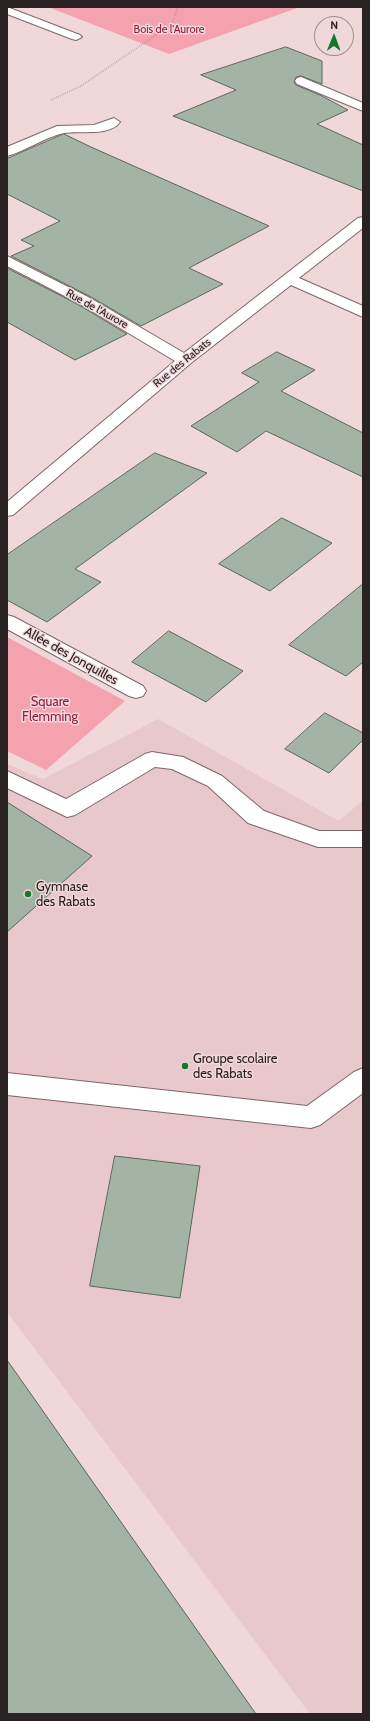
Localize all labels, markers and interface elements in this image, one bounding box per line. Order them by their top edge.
north arrow [314,16,354,56]
text: N [330,18,338,32]
park label: Bois de l'Aurore [134,23,204,37]
street label: Rue de l'Aurore [64,286,130,332]
street label: Rue des Rabats [150,336,214,390]
street label: Allée des Jonquilles [21,624,121,688]
park label: Square Flemming [22,694,78,725]
place label: Gymnase des Rabats [36,879,95,910]
marker: Gymnase des Rabats [23,889,33,899]
place label: Groupe scolaire des Rabats [193,1051,277,1082]
marker: Groupe scolaire des Rabats [180,1061,190,1071]

